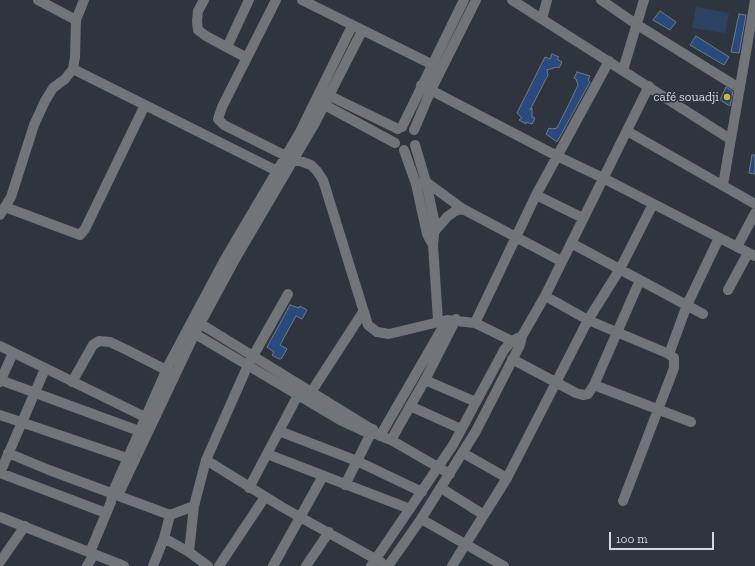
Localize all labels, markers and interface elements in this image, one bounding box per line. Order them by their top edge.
place label: café souadji [654,89,719,105]
marker: café souadji [722,92,732,102]
scale bar [611,524,716,550]
text: 100 m [616,532,648,546]

